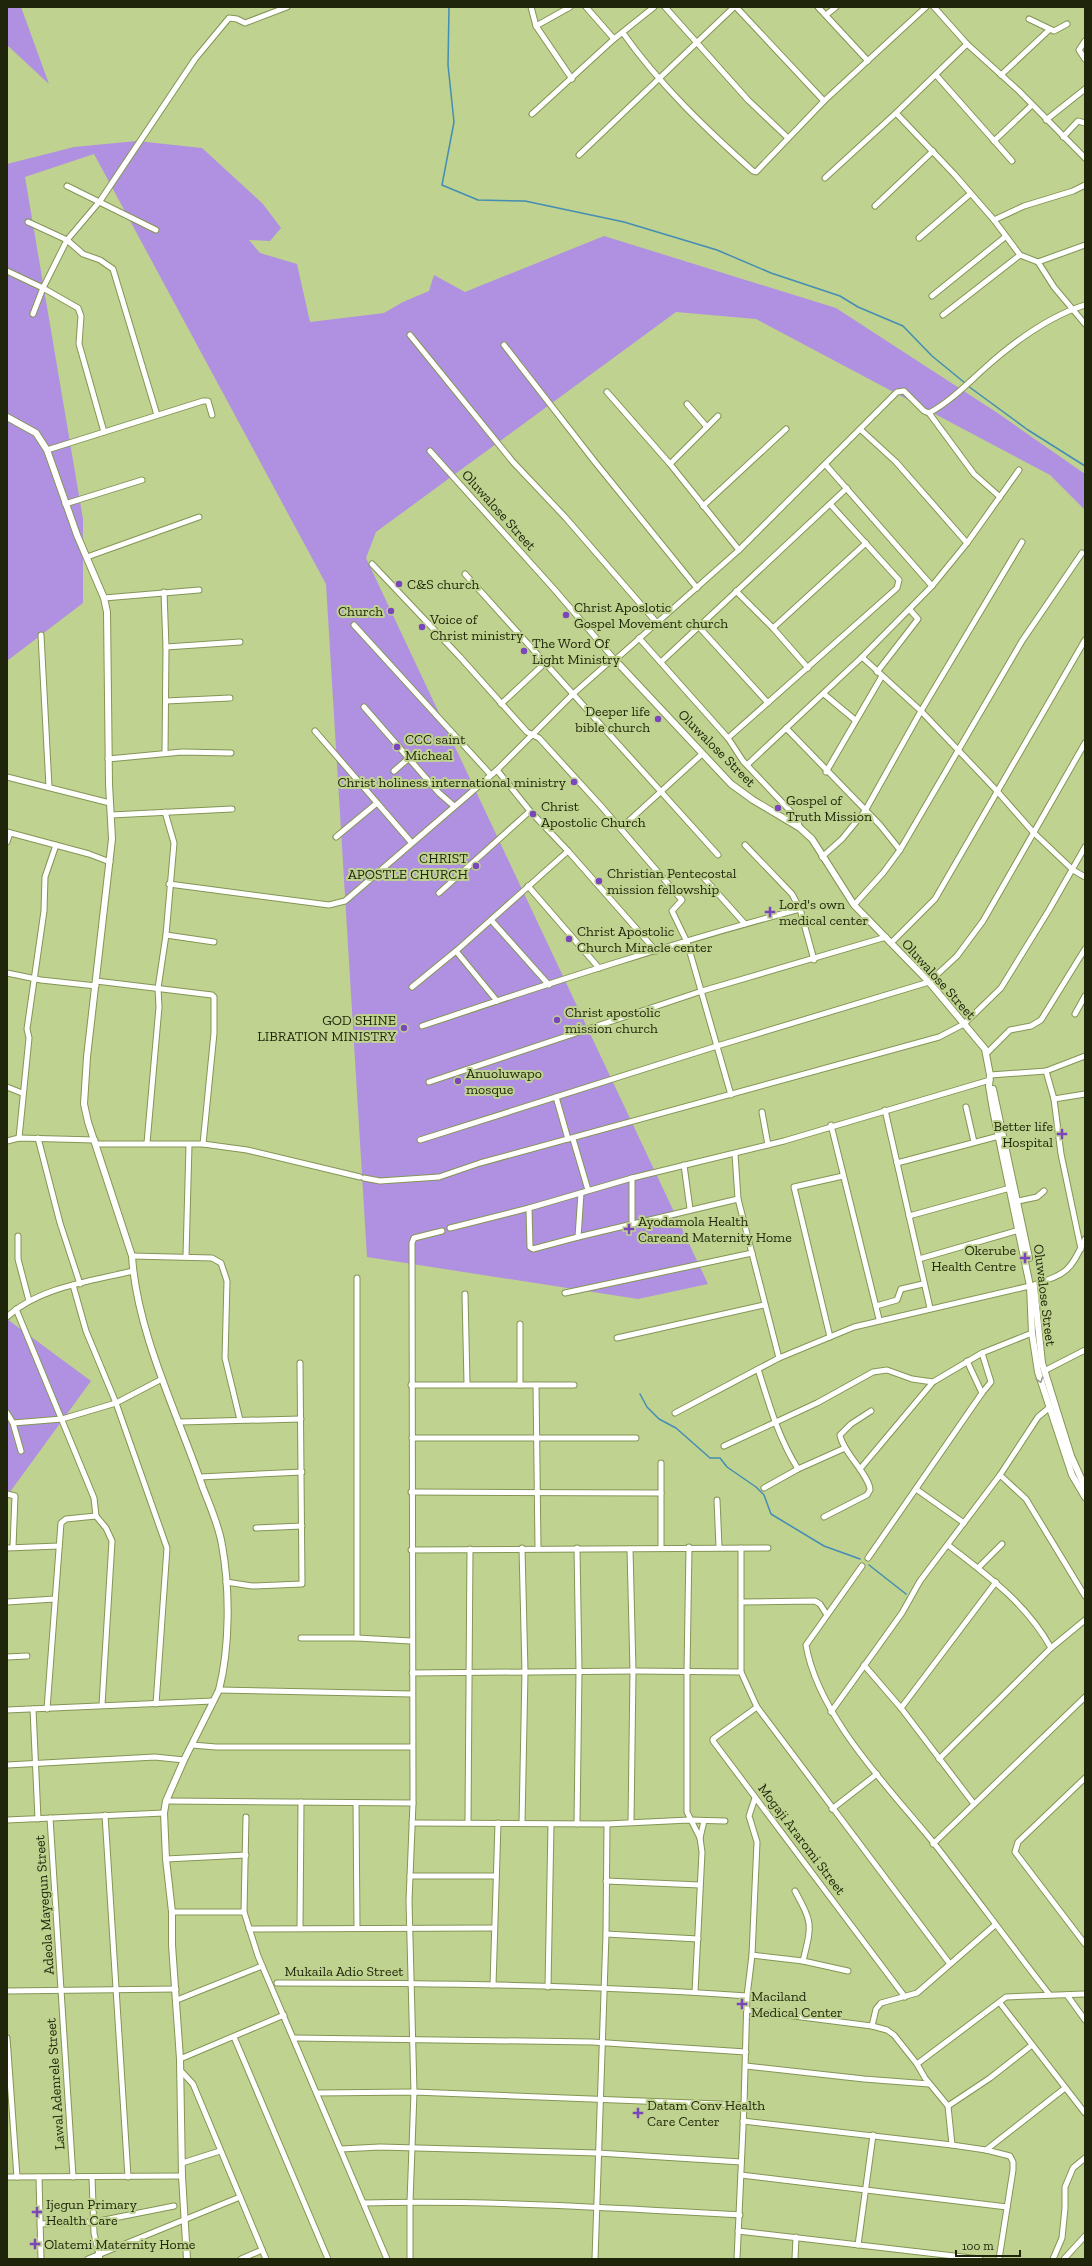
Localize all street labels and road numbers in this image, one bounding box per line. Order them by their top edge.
street label: Oluwalose Street [458,467,540,555]
street label: Oluwalose Street [674,706,760,791]
street label: Oluwalose Street [898,936,980,1024]
street label: Oluwalose Street [1030,1243,1059,1348]
street label: Mogaji Araromi Street [754,1780,849,1899]
street label: Adeola Mayegun Street [31,1834,58,1975]
street label: Mukaila Adio Street [285,1963,404,1980]
street label: Lawal Adenrele Street [42,2017,69,2150]

